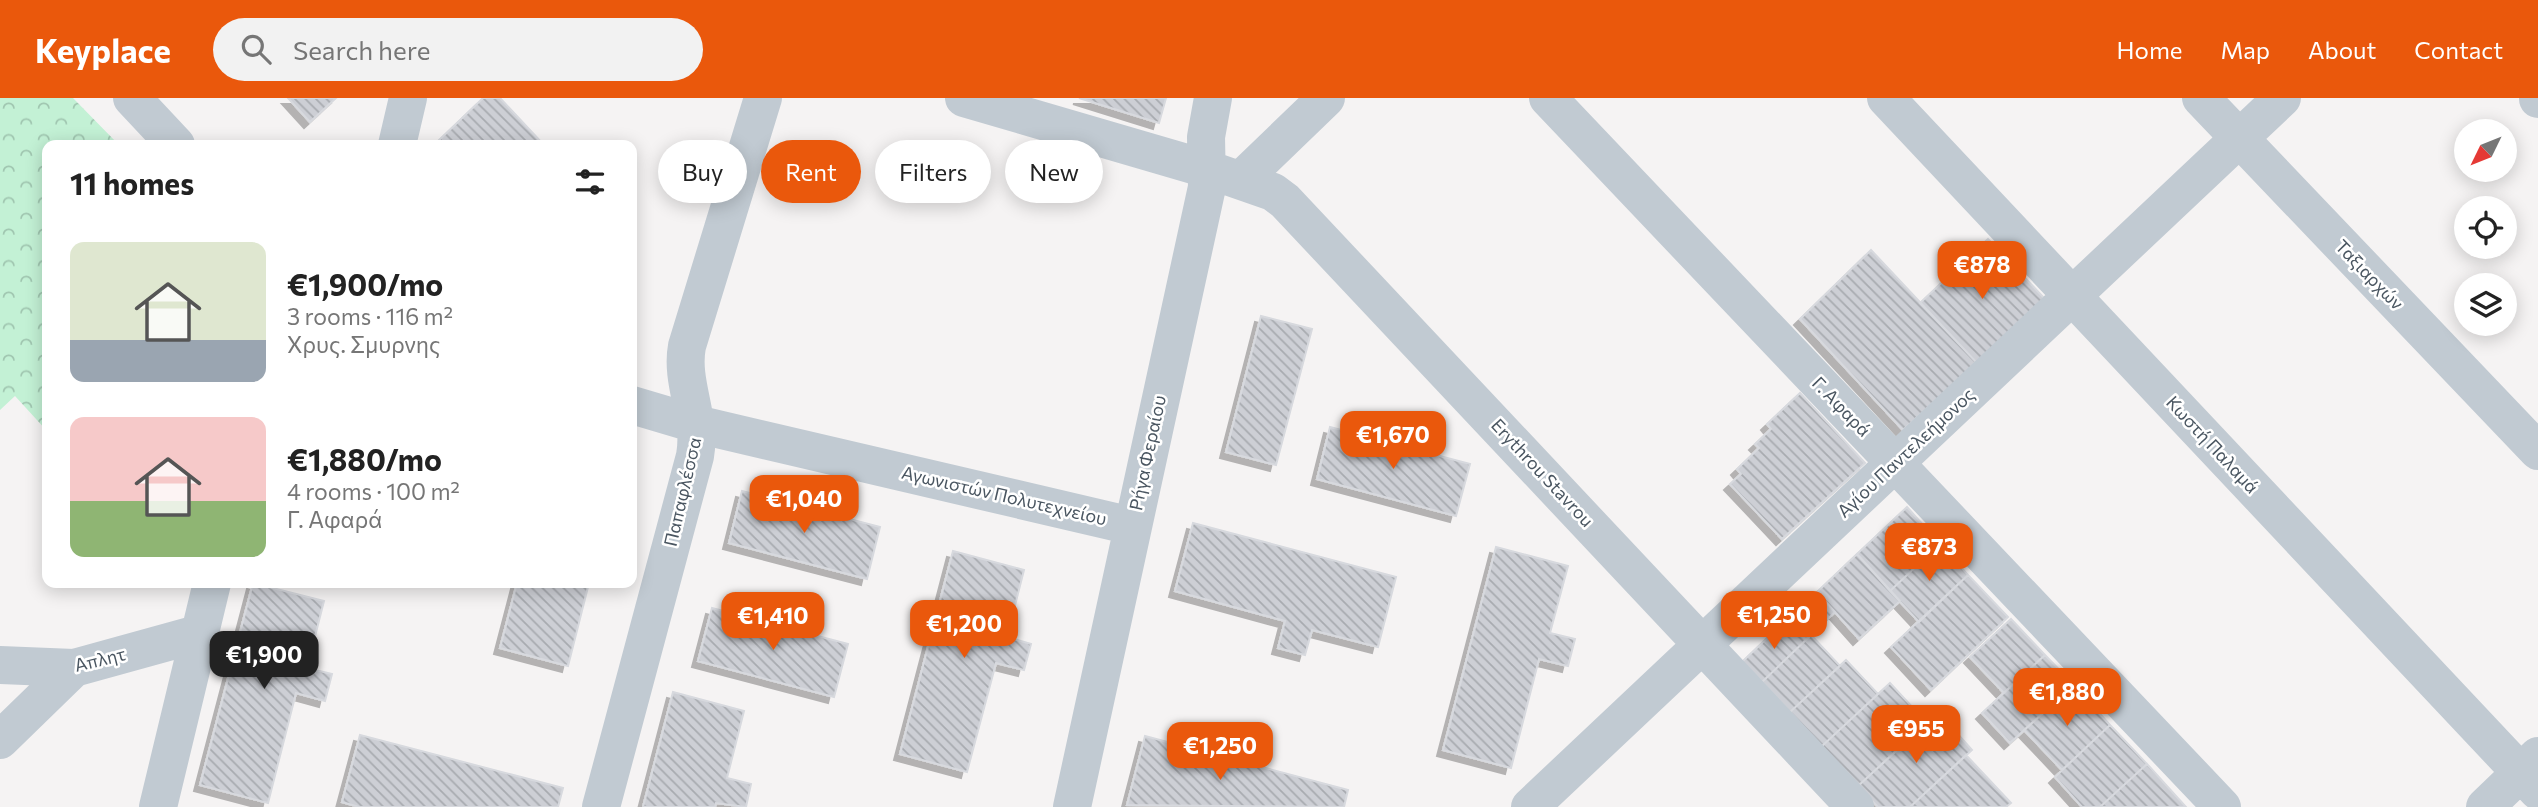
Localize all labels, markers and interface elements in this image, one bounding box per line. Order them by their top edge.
search box [213,18,703,81]
text: Keyplace [35,29,171,70]
icon: search [237,30,275,68]
text: Search here [293,34,430,65]
text: Home [2117,35,2183,64]
text: Map [2221,35,2270,64]
text: About [2308,35,2376,64]
text: Contact [2414,35,2503,64]
north arrow [2454,119,2516,182]
map controls [2454,119,2517,336]
chip: Buy [658,140,747,203]
chip: Rent [761,140,861,203]
chip: Filters [875,140,991,203]
chip: New [1005,140,1103,203]
icon: filters [571,163,609,201]
text: 11 homes [70,164,194,201]
button: locate [2454,196,2517,259]
street label: Ταξιαρχών [2331,235,2408,314]
pin: €878 [1941,242,2023,301]
text: €878 [1954,250,2010,278]
text: €1,900/mo [287,265,443,302]
icon: home [126,270,210,354]
button: layers [2454,273,2517,336]
text: 3 rooms · 116 m² [287,302,453,330]
text: Χρυς. Σμυρνης [287,330,440,358]
street label: Γ. Αφαρά [1808,372,1876,441]
street label: Αγίου Παντελεήμονος [1832,383,1979,522]
street label: Κωστή Παλαμά [2162,391,2263,498]
street label: Ρήγα Φεραίου [1124,393,1170,512]
pin: €1,670 [1336,412,1450,471]
street label: Erythrou Stavrou [1487,414,1598,531]
text: €1,670 [1356,420,1430,448]
street label: Παπαφλέσσα [659,435,705,548]
text: €1,880/mo [287,440,442,477]
icon: home [126,445,210,529]
street label: Αγωνιστών Πολυτεχνείου [899,461,1109,529]
pin: €1,040 [747,476,861,535]
text: 4 rooms · 100 m² [287,477,460,505]
text: €1,040 [766,484,842,512]
text: Γ. Αφαρά [287,505,382,533]
pin: €873 [1888,524,1970,583]
text: €873 [1901,532,1957,560]
pin: €1,410 [716,592,830,652]
pin: €1,250 [1717,592,1831,651]
text: €1,250 [1737,600,1811,628]
text: €1,410 [737,601,809,629]
pin: €1,200 [907,601,1021,660]
text: €1,200 [926,609,1002,637]
pin: €1,900 [207,632,321,691]
text: €1,900 [226,640,302,668]
street label: Απλητ [72,642,128,676]
pin: €1,880 [2010,668,2124,728]
text: €1,880 [2029,677,2105,705]
pin: €955 [1875,706,1957,765]
text: €955 [1887,714,1945,742]
pin: €1,250 [1163,722,1277,782]
text: €1,250 [1183,731,1257,759]

